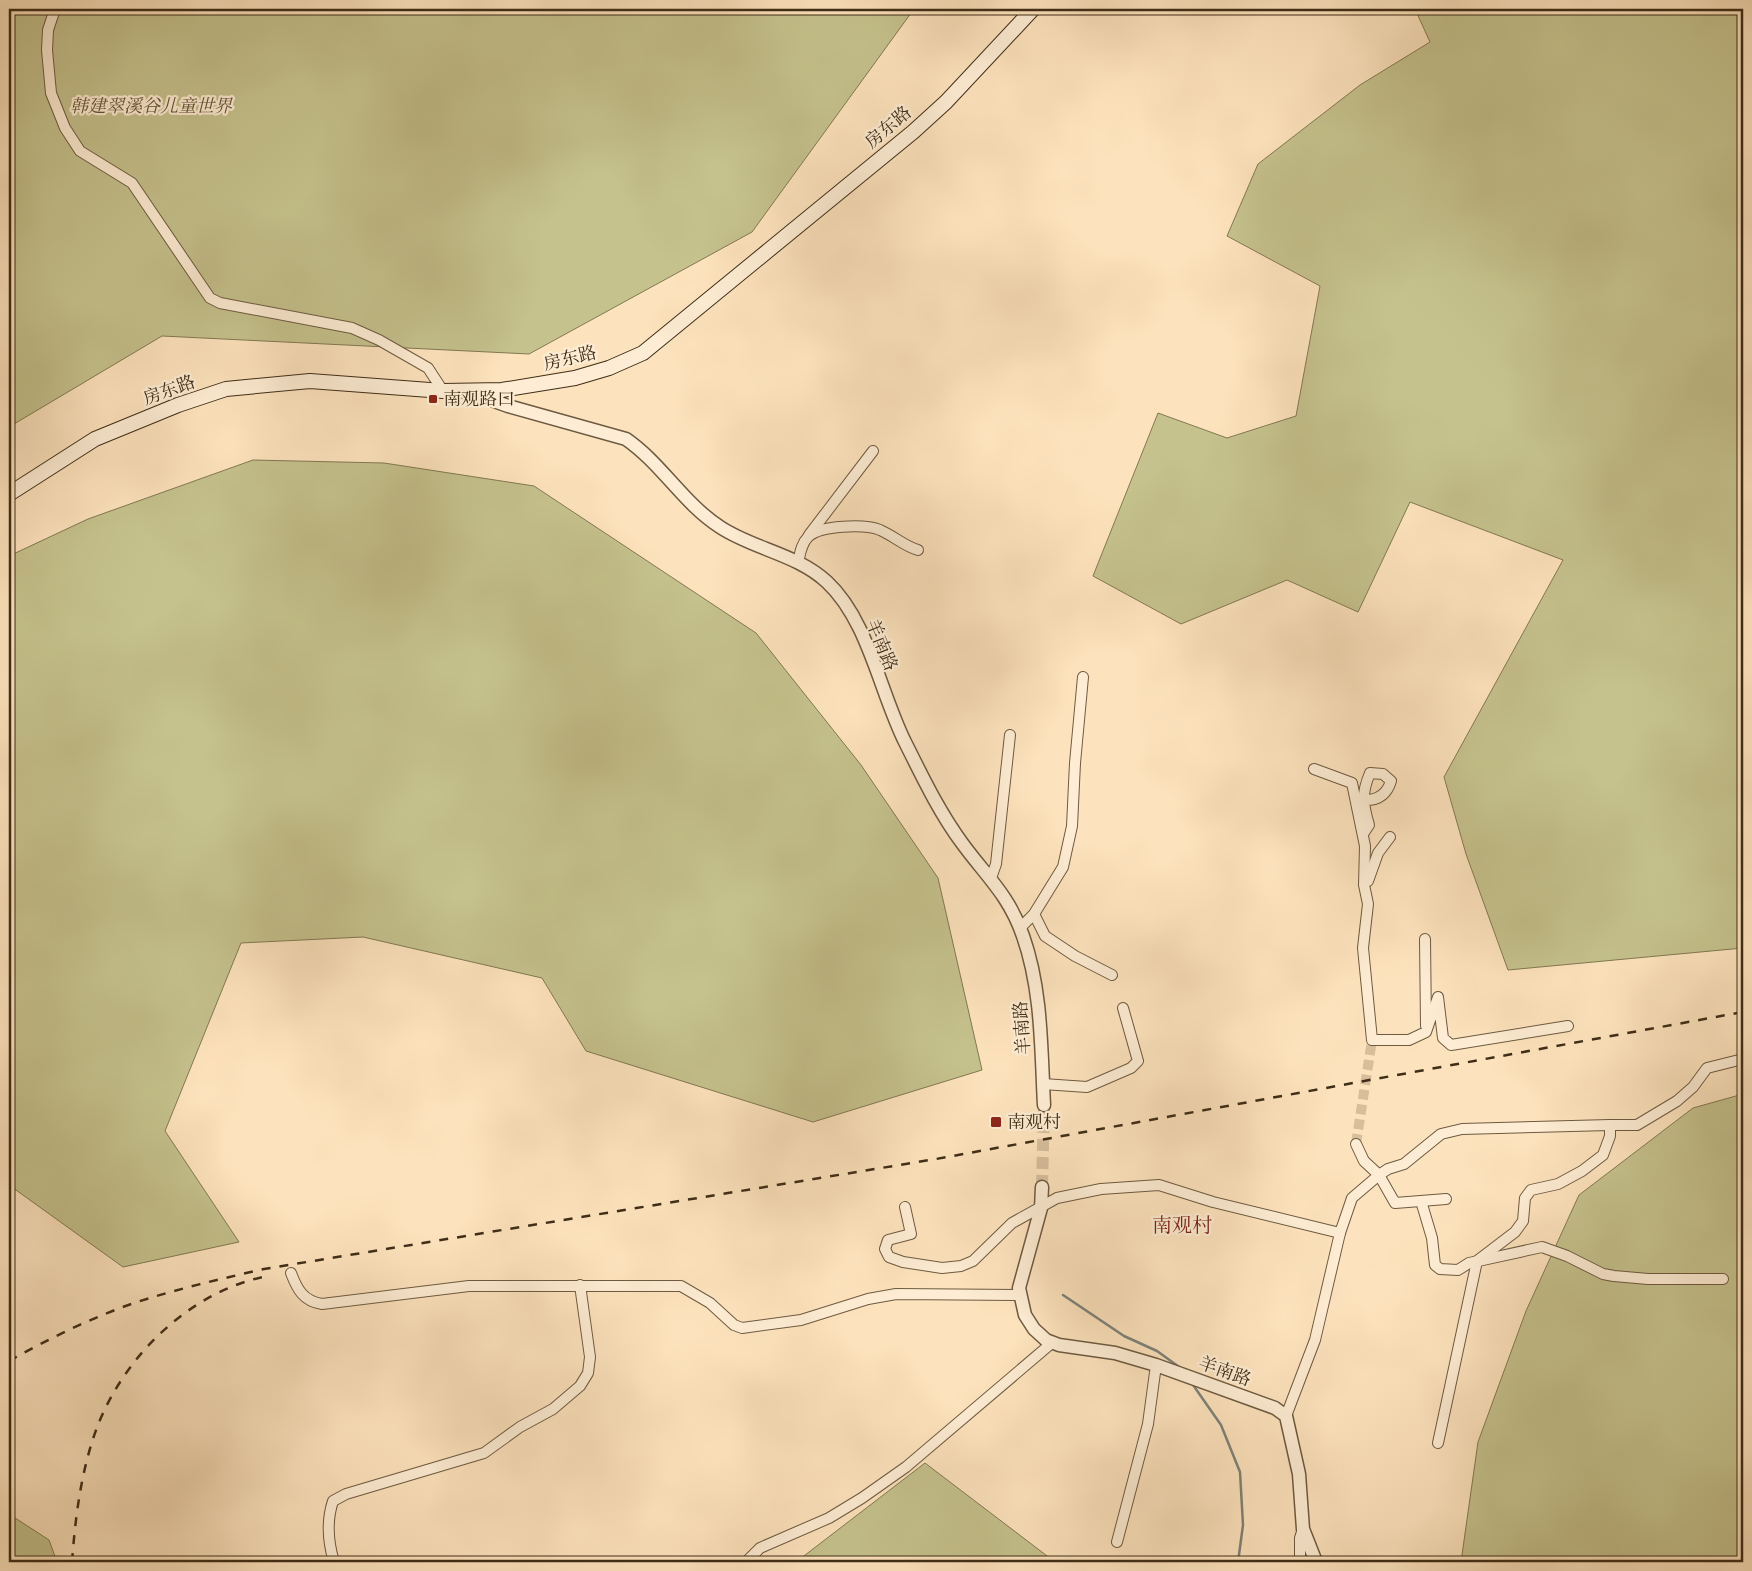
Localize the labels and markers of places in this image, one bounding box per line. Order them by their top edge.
place label: 南观路口 [443,389,515,411]
marker: 南观路口 [427,393,439,405]
place label: 南观村 [1007,1112,1061,1134]
marker: 南观村 [989,1115,1003,1129]

